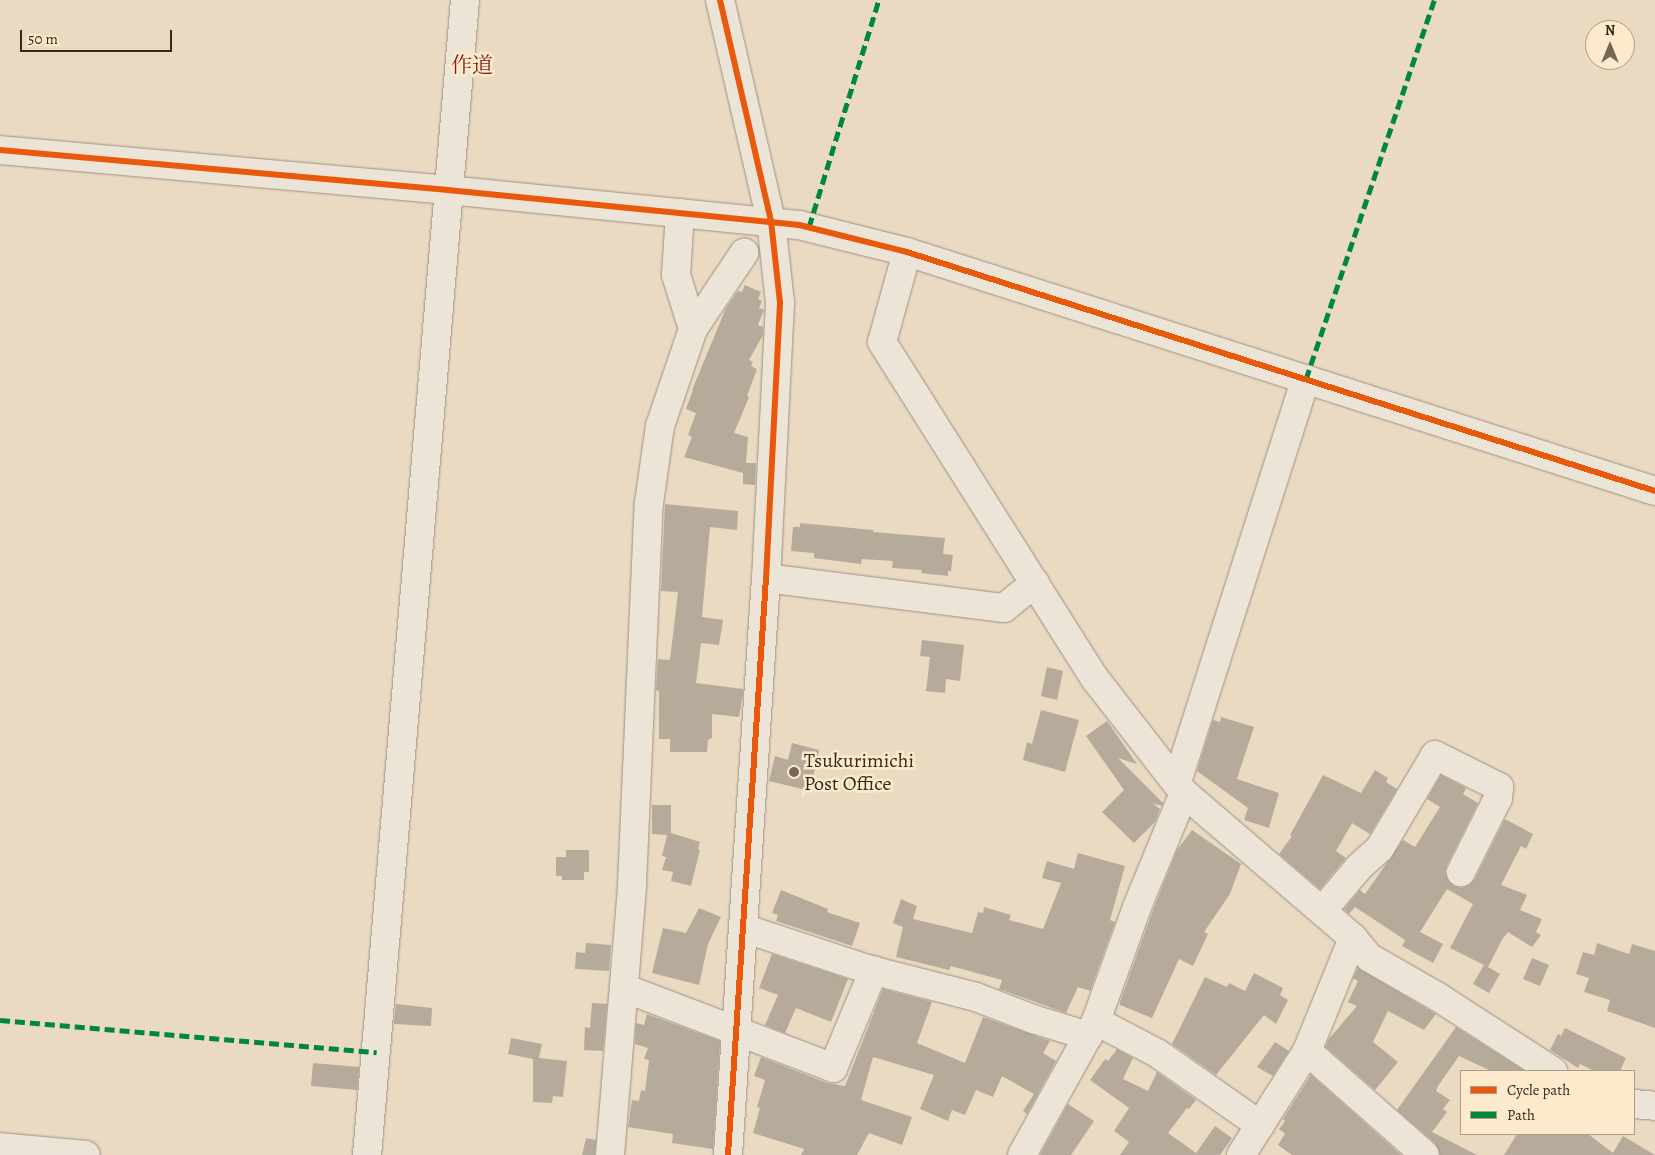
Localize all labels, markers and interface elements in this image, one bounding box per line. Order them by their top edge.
scale bar [22,20,175,52]
north arrow [1585,20,1635,70]
text: N [1605,21,1615,40]
text: 50 m [28,29,58,49]
district label: 作道 [451,52,493,78]
place label: Tsukurimichi Post Office [804,748,914,795]
marker: Tsukurimichi Post Office [788,766,800,778]
legend [1460,1070,1635,1135]
text: Cycle path [1507,1080,1570,1100]
text: Path [1507,1105,1535,1125]

